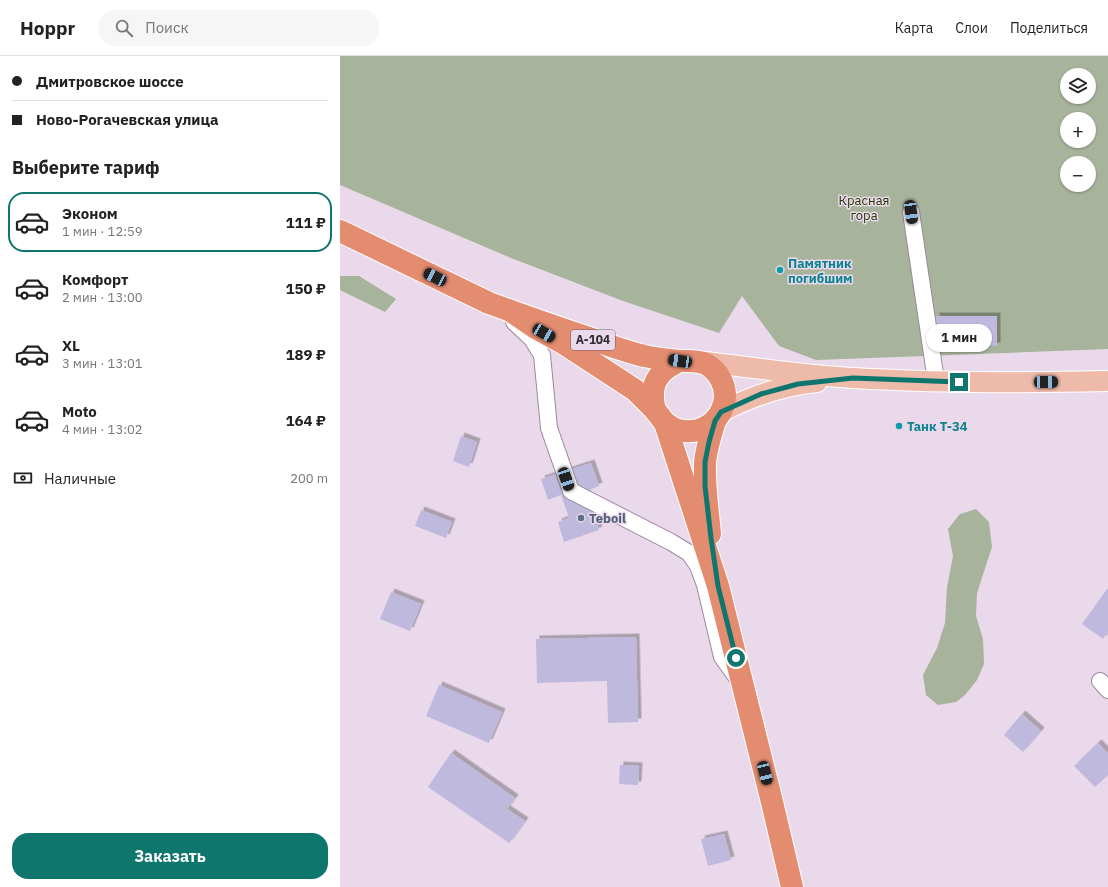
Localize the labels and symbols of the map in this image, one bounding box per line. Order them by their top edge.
park label: Красная гора [838,192,890,224]
car [903,199,919,225]
place label: Памятник погибшим [788,255,853,287]
marker: Памятник погибшим [775,265,785,275]
car [422,266,448,288]
car [531,322,557,344]
callout: 1 мин [926,324,992,352]
road number: А-104 [571,330,615,350]
car [667,353,693,369]
route end [950,373,968,391]
car [1034,376,1058,388]
place label: Танк Т-34 [907,418,968,435]
marker: Танк Т-34 [894,421,904,431]
car [556,466,576,492]
place label: Teboil [589,510,626,527]
marker: Teboil [576,513,586,523]
route start [727,649,745,667]
car [756,760,774,786]

